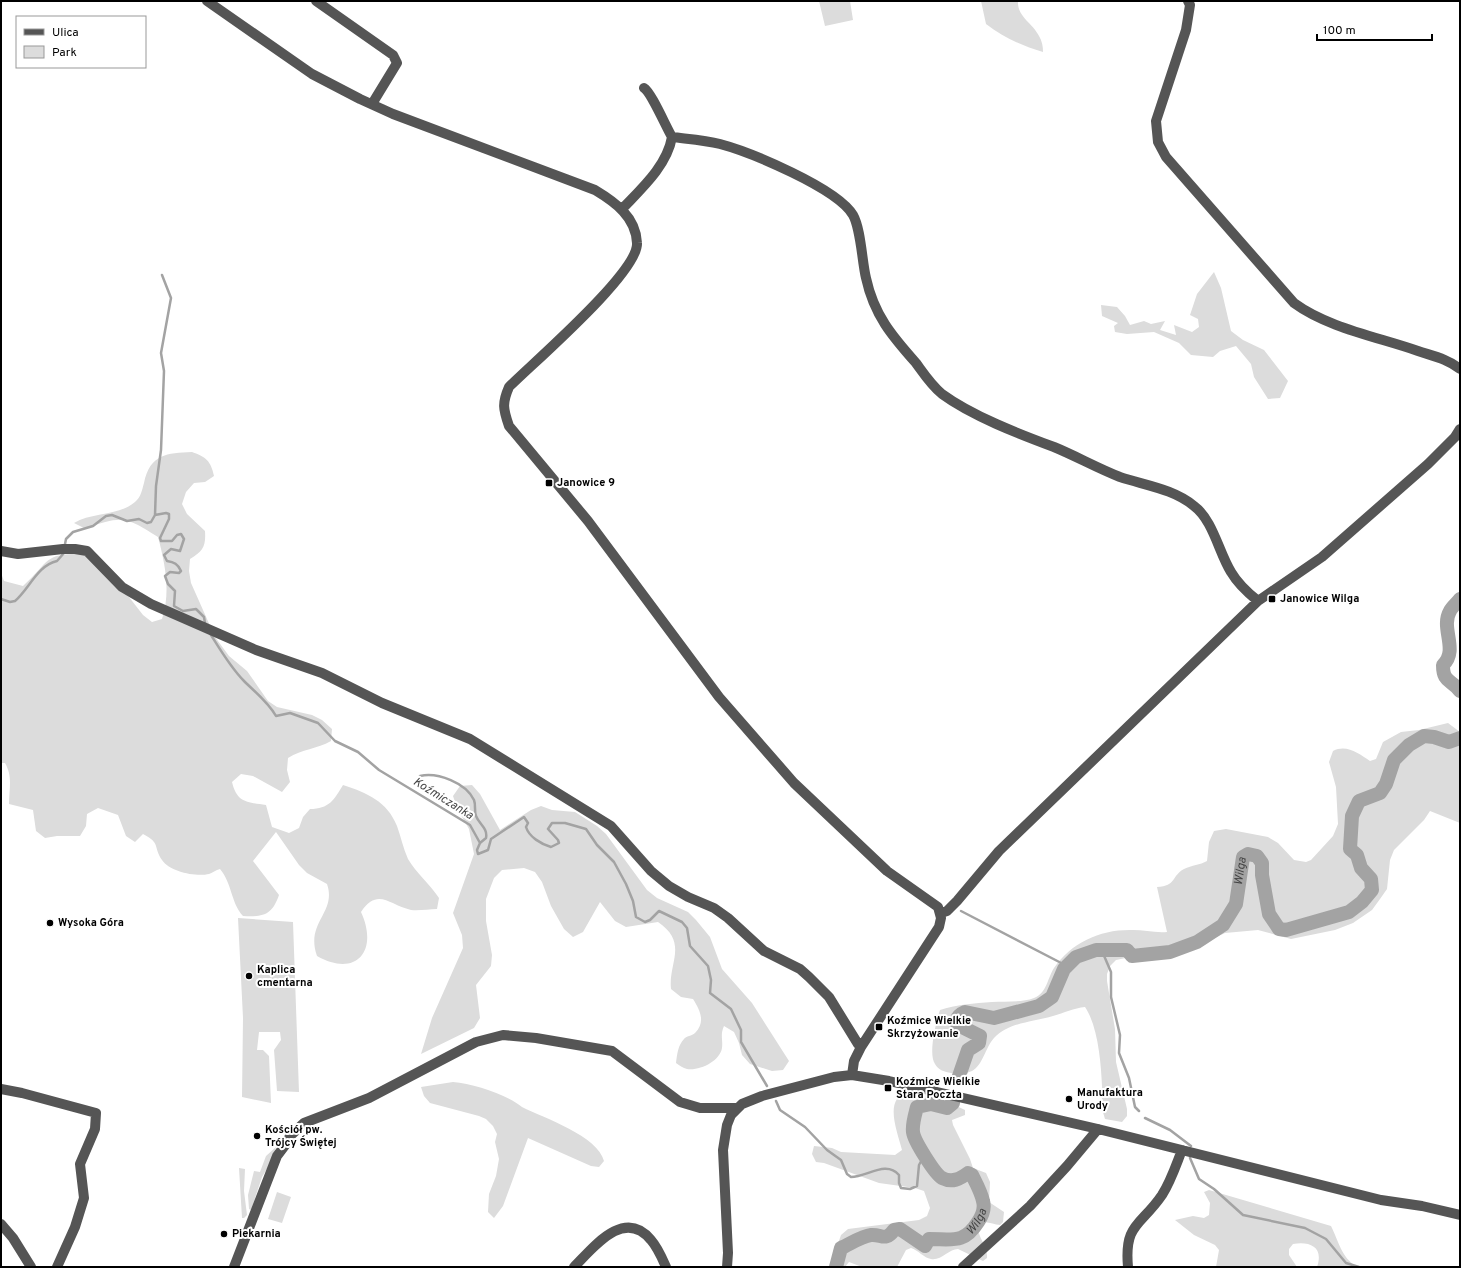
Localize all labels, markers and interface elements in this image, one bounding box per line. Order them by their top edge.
legend [16,16,146,68]
scale bar [1317,16,1432,42]
text: 100 m [1323,23,1356,39]
text: Ulica [52,25,79,41]
text: Park [52,45,77,61]
place label: Janowice 9 [557,476,615,490]
marker: Janowice 9 [544,478,554,488]
place label: Janowice Wilga [1280,592,1359,606]
marker: Janowice Wilga [1267,594,1277,604]
water label: Koźmiczanka [410,774,477,824]
water label: Wilga [1231,855,1251,887]
place label: Wysoka Góra [58,916,124,930]
marker: Wysoka Góra [45,918,55,928]
place label: Kaplica cmentarna [257,963,313,990]
marker: Kaplica cmentarna [244,971,254,981]
place label: Koźmice Wielkie Skrzyżowanie [887,1014,971,1041]
marker: Koźmice Wielkie Skrzyżowanie [874,1022,884,1032]
place label: Koźmice Wielkie Stara Poczta [896,1075,980,1102]
marker: Koźmice Wielkie Stara Poczta [883,1083,893,1093]
place label: Manufaktura Urody [1077,1086,1143,1113]
marker: Manufaktura Urody [1064,1094,1074,1104]
place label: Kościół pw. Trójcy Świętej [265,1123,337,1150]
marker: Kościół pw. Trójcy Świętej [252,1131,262,1141]
water label: Wilga [963,1206,991,1239]
place label: Piekarnia [232,1227,281,1241]
marker: Piekarnia [219,1229,229,1239]

